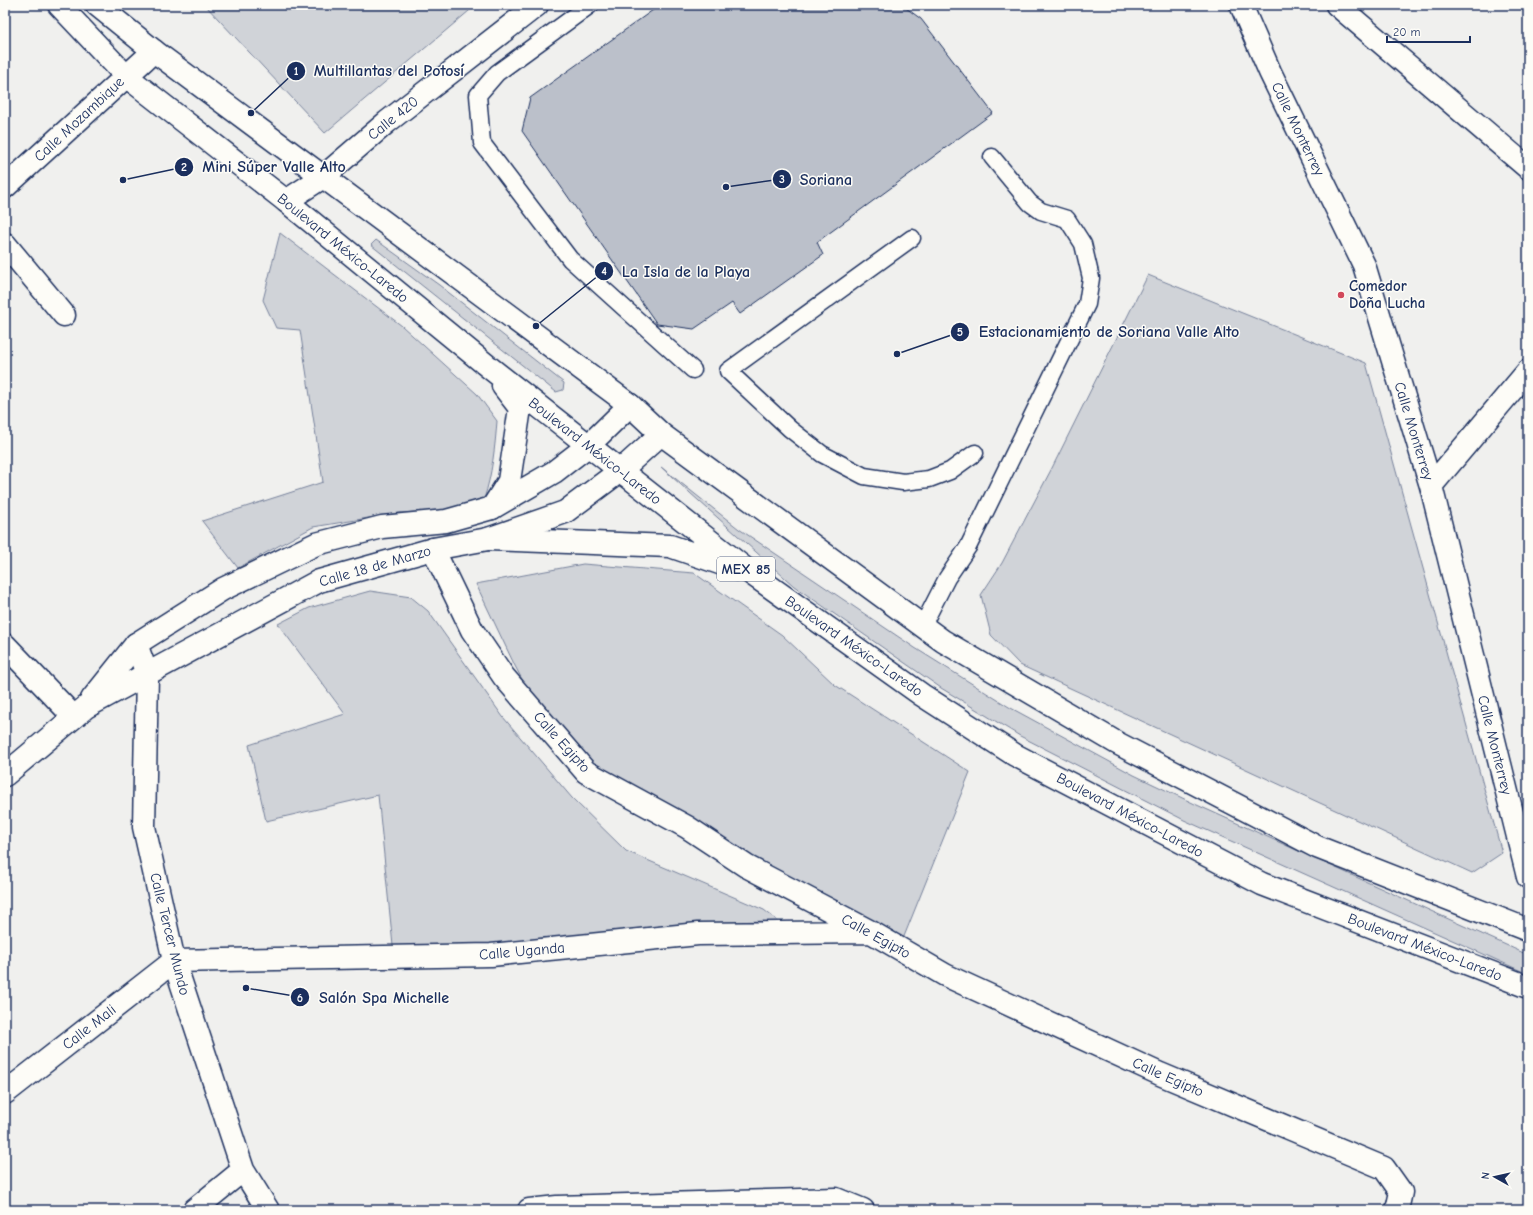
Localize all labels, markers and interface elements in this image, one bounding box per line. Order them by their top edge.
scale bar [1387,18,1470,44]
text: 20 m [1393,25,1421,39]
callout: Multillantas del Potosí [286,57,473,85]
text: Multillantas del Potosí [314,62,465,80]
text: 1 [294,64,299,78]
street label: Calle Mozambique [30,72,128,165]
street label: Calle Monterrey [1268,79,1329,179]
street label: Calle 420 [364,92,422,144]
callout: Mini Súper Valle Alto [174,153,353,181]
text: Mini Súper Valle Alto [202,158,346,176]
text: 2 [181,160,187,174]
callout: Soriana [772,165,860,193]
text: Soriana [800,171,852,189]
text: 3 [779,172,785,186]
street label: Boulevard México-Laredo [274,189,412,307]
callout: La Isla de la Playa [594,257,758,285]
text: La Isla de la Playa [622,263,750,281]
text: 4 [601,264,607,278]
place label: Comedor Doña Lucha [1349,277,1425,312]
marker: Comedor Doña Lucha [1336,290,1346,300]
callout: Estacionamiento de Soriana Valle Alto [950,318,1247,346]
text: Estacionamiento de Soriana Valle Alto [979,323,1239,341]
text: 5 [957,325,963,339]
street label: Calle Monterrey [1390,380,1438,483]
street label: Boulevard México-Laredo [525,394,665,509]
street label: Calle 18 de Marzo [317,541,433,591]
road number: MEX 85 [717,557,775,581]
street label: Boulevard México-Laredo [782,592,926,700]
street label: Calle Monterrey [1474,693,1516,797]
street label: Calle Egipto [530,708,594,776]
street label: Boulevard México-Laredo [1053,769,1207,861]
street label: Calle Tercer Mundo [146,871,194,997]
street label: Boulevard México-Laredo [1345,909,1505,985]
street label: Calle Egipto [838,910,914,962]
street label: Calle Uganda [478,938,566,964]
callout: Salón Spa Michelle [290,983,457,1011]
text: Salón Spa Michelle [319,989,449,1007]
text: 6 [297,991,303,1005]
street label: Calle Mali [59,1001,119,1053]
street label: Calle Egipto [1130,1053,1206,1101]
north arrow [1475,1157,1515,1197]
text: N [1479,1171,1493,1180]

